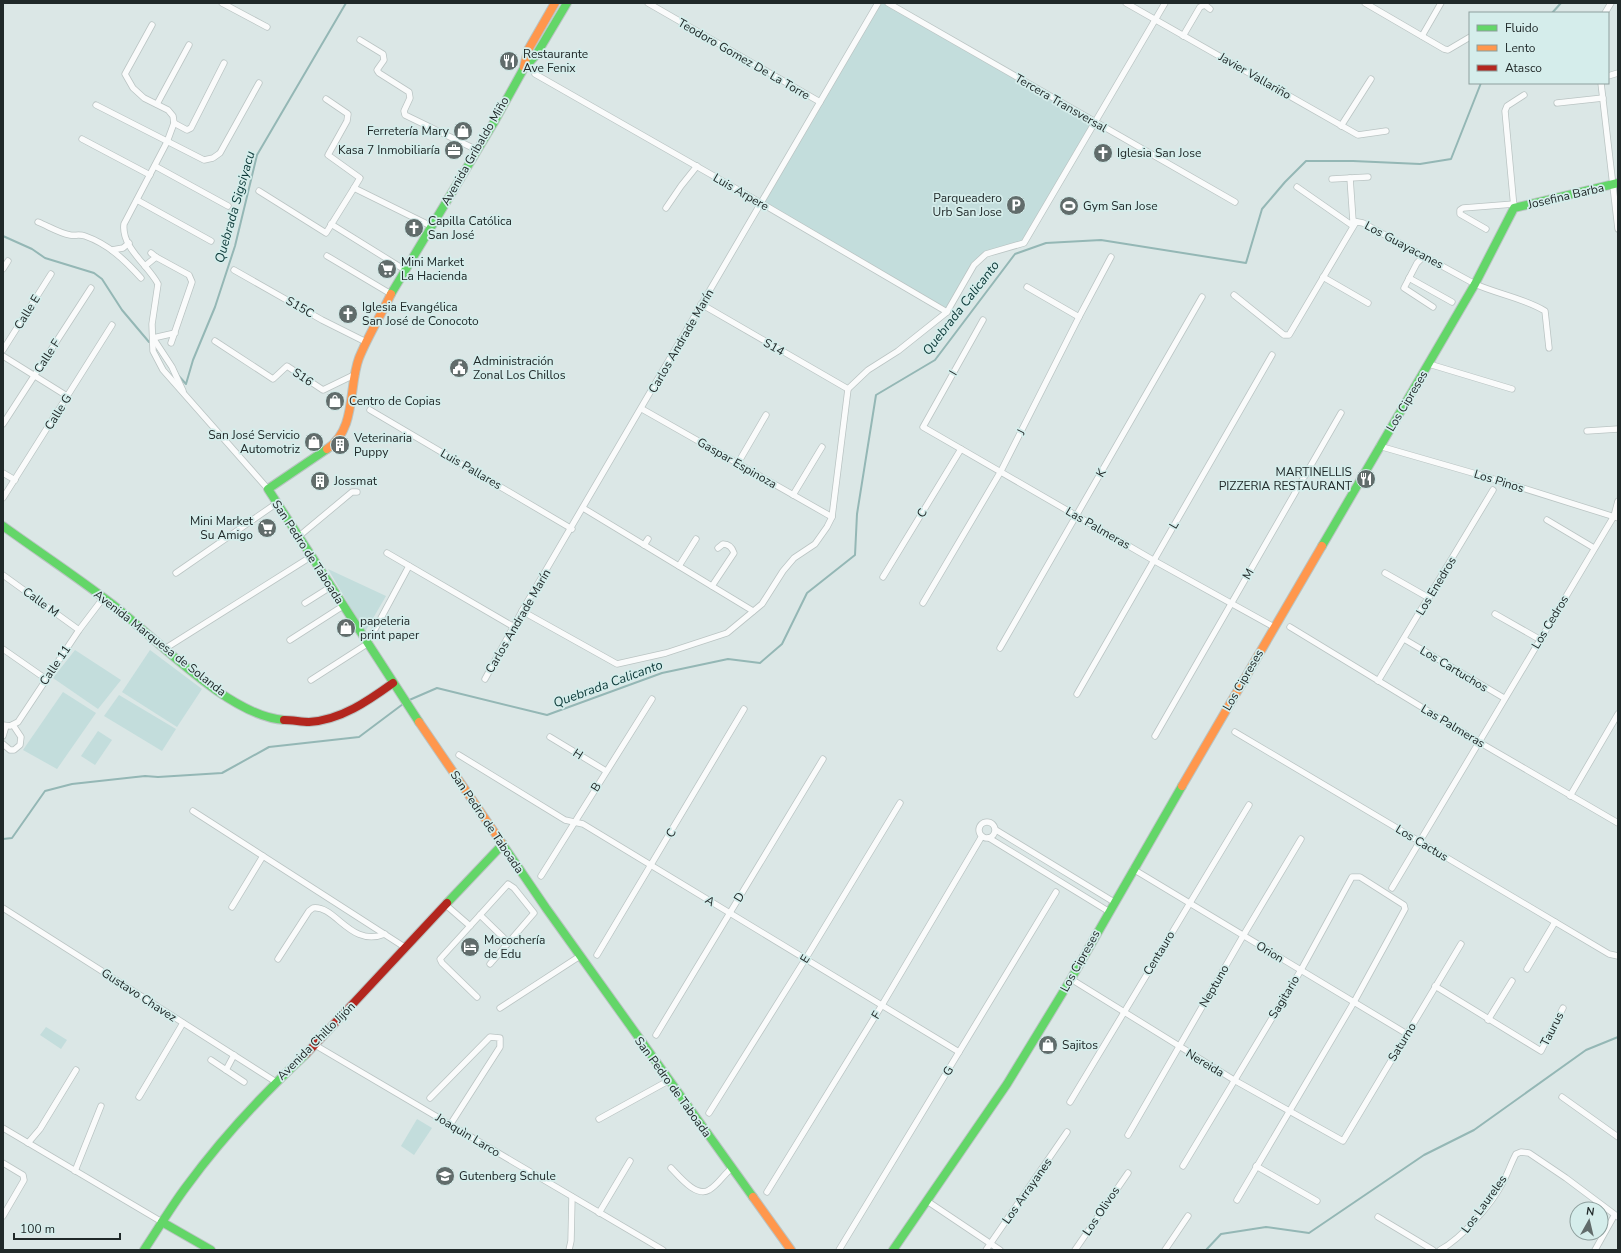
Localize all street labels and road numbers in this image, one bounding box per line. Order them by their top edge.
street label: Teodoro Gomez De La Torre [675,15,813,103]
street label: Javier Vallariño [1215,48,1294,103]
street label: Tercera Transversal [1012,70,1110,136]
street label: Avenida Gribaldo Miño [437,94,513,208]
street label: Luis Arpere [710,170,772,214]
street label: Josefina Barba [1525,179,1606,213]
street label: Los Guayacanes [1362,218,1446,273]
street label: Carlos Andrade Marín [645,286,717,396]
street label: Calle E [10,292,44,332]
street label: S15C [283,293,317,321]
street label: S14 [761,335,787,359]
street label: Calle F [30,336,64,376]
street label: S16 [289,364,317,390]
street label: Los Cipreses [1383,367,1432,434]
street label: I [945,368,961,378]
street label: Calle G [41,391,75,433]
street label: J [1013,427,1029,438]
street label: Gaspar Espinoza [694,434,780,492]
street label: Luis Pallares [437,445,505,493]
street label: K [1092,465,1110,480]
street label: Los Pinos [1472,466,1526,496]
street label: San Pedro de Taboada [268,497,348,607]
street label: Las Palmeras [1063,503,1133,553]
street label: C [913,505,931,521]
street label: L [1165,518,1183,532]
street label: Los Enedros [1412,553,1460,618]
street label: Carlos Andrade Marín [482,566,554,676]
street label: M [1239,566,1257,582]
street label: Calle M [20,583,62,621]
street label: Avenida Marquesa de Solanda [91,586,229,700]
street label: Los Cedros [1528,592,1572,652]
street label: Calle 11 [36,642,74,688]
street label: Los Cartuchos [1417,642,1491,696]
street label: Los Cipreses [1219,646,1267,714]
street label: Las Palmeras [1418,701,1488,752]
street label: H [570,745,586,763]
street label: San Pedro de Taboada [447,767,527,877]
street label: B [587,779,605,795]
street label: Los Cactus [1393,821,1451,865]
street label: C [662,825,680,841]
street label: D [730,889,748,905]
street label: A [702,892,718,910]
street label: Los Cipreses [1056,927,1104,995]
street label: Centauro [1140,928,1179,978]
street label: Orion [1253,937,1287,967]
street label: E [796,952,814,966]
street label: Neptuno [1195,962,1233,1010]
street label: Gustavo Chavez [98,965,180,1026]
street label: Sagitario [1265,972,1303,1022]
street label: Avenida Chillo Jijón [273,998,359,1084]
street label: F [867,1008,885,1022]
street label: Taurus [1537,1009,1567,1049]
street label: Saturno [1384,1019,1420,1064]
street label: San Pedro de Taboada [631,1033,715,1141]
street label: Nereida [1183,1045,1227,1081]
street label: G [939,1063,957,1079]
street label: Joaquìn Larco [432,1109,503,1161]
street label: Los Arrayanes [998,1155,1056,1227]
street label: Los Laureles [1458,1172,1511,1236]
street label: Los Olivos [1079,1183,1123,1239]

